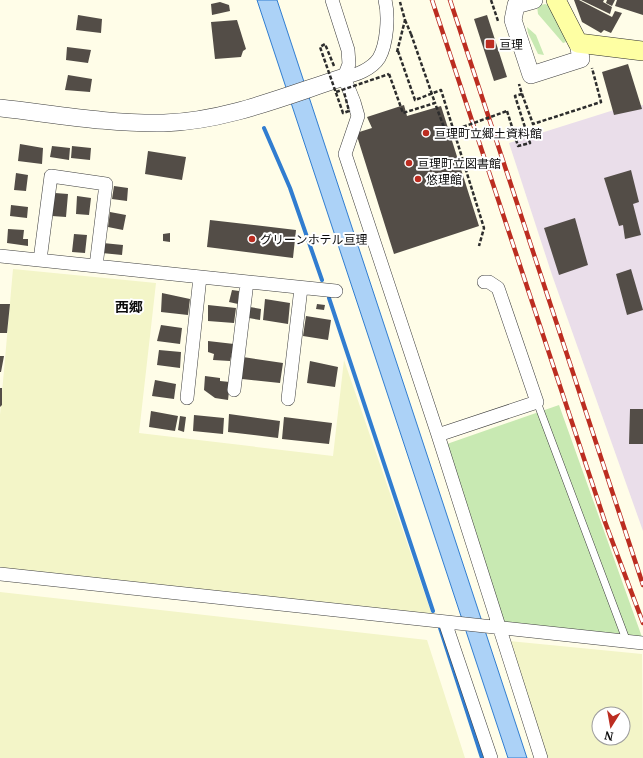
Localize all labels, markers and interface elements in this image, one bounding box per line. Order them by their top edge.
place label: 亘理 [499,37,523,52]
marker: 亘理 [484,38,496,50]
place label: 亘理町立郷土資料館 [434,126,542,141]
marker: 亘理町立郷土資料館 [421,128,431,138]
place label: 亘理町立図書館 [417,156,501,171]
marker: 亘理町立図書館 [404,158,414,168]
place label: 悠理館 [426,172,462,187]
marker: 悠理館 [413,174,423,184]
place label: グリーンホテル亘理 [260,232,367,247]
marker: グリーンホテル亘理 [247,234,257,244]
district label: 西郷 [115,298,143,316]
north arrow [591,706,631,746]
text: N [603,728,615,744]

